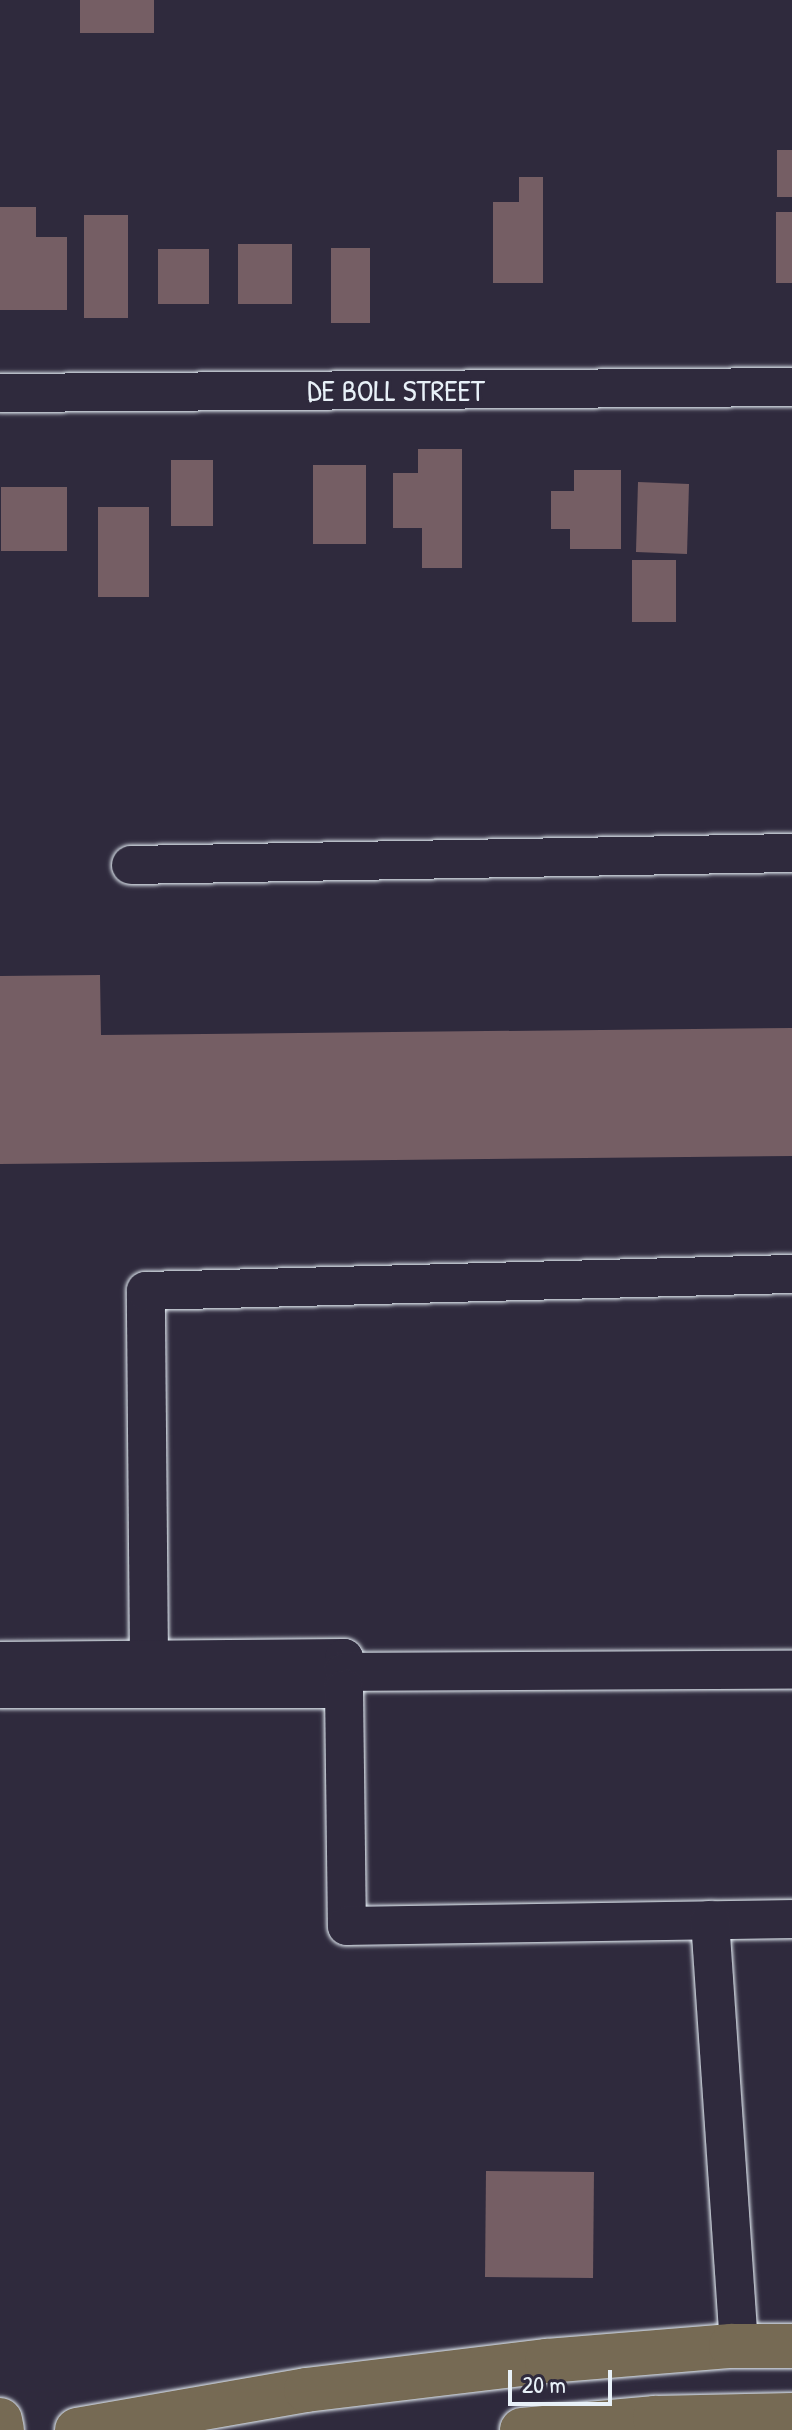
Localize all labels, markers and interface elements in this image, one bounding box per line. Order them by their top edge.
street label: DE BOLL STREET [307,372,485,408]
scale bar [512,2354,616,2404]
text: 20 m [522,2368,566,2400]

